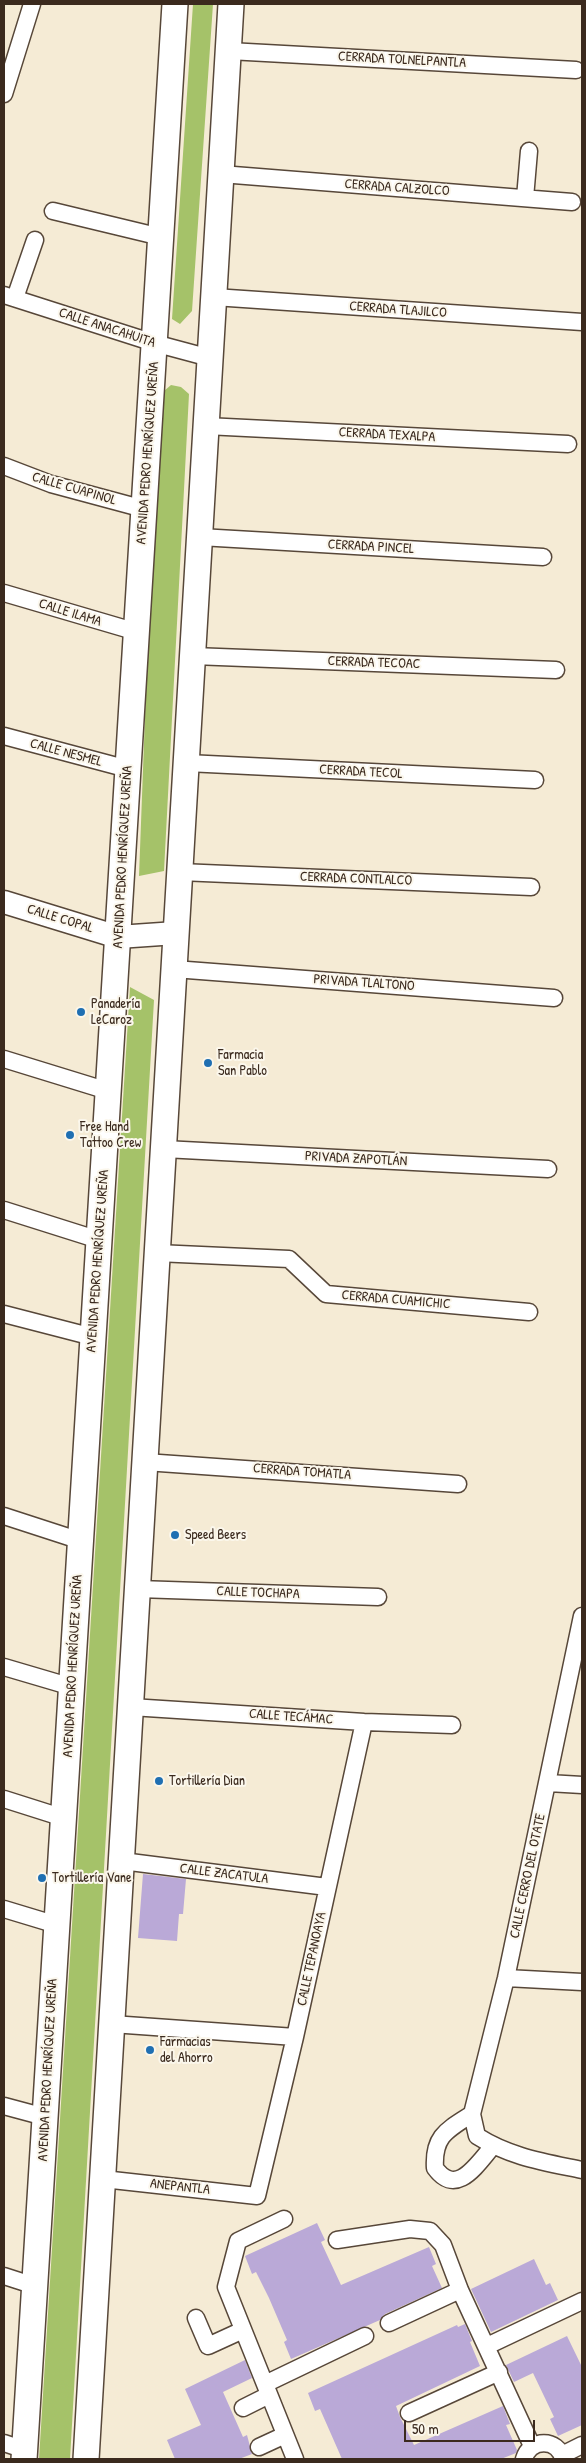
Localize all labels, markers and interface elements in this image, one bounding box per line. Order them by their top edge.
street label: CERRADA TOLNELPANTLA [338,48,466,72]
street label: CERRADA CALZOLCO [344,176,450,200]
street label: CERRADA TLAJILCO [349,298,447,322]
street label: CALLE ANACAHUITA [56,304,158,352]
street label: AVENIDA PEDRO HENRÍQUEZ UREÑA [133,361,163,545]
street label: CERRADA TEXALPA [338,424,436,446]
street label: CALLE CUAPINOL [30,469,118,509]
street label: CERRADA PINCEL [327,536,415,558]
street label: CALLE ILAMA [37,595,103,631]
street label: CERRADA TECOAC [327,653,421,673]
street label: CALLE NESMEL [28,735,104,771]
street label: CERRADA TECOL [319,761,403,783]
street label: AVENIDA PEDRO HENRÍQUEZ UREÑA [110,765,136,949]
street label: CERRADA CONTLALCO [300,869,412,889]
street label: CALLE COPAL [25,901,95,937]
street label: PRIVADA TLALTONO [313,971,415,995]
place label: Panadería LeCaroz [91,996,140,1028]
marker: Panadería LeCaroz [75,1006,87,1018]
place label: Farmacia San Pablo [218,1047,267,1080]
marker: Farmacia San Pablo [202,1057,214,1069]
place label: Free Hand Tattoo Crew [80,1119,141,1152]
marker: Free Hand Tattoo Crew [64,1129,76,1141]
street label: PRIVADA ZAPOTLÁN [304,1148,408,1170]
street label: AVENIDA PEDRO HENRÍQUEZ UREÑA [83,1169,113,1353]
street label: CERRADA CUAMICHIC [341,1287,451,1313]
street label: CERRADA TOMATLA [252,1460,352,1484]
place label: Speed Beers [185,1527,246,1543]
marker: Speed Beers [169,1529,181,1541]
street label: AVENIDA PEDRO HENRÍQUEZ UREÑA [60,1574,86,1758]
street label: CALLE TOCHAPA [216,1583,300,1603]
street label: CALLE TECÁMAC [248,1706,334,1728]
place label: Tortillería Dian [169,1773,245,1789]
marker: Tortillería Dian [153,1775,165,1787]
street label: CALLE CERRO DEL OTATE [507,1812,549,1940]
street label: CALLE ZACATULA [179,1860,269,1888]
place label: Tortillería Vane [52,1870,132,1886]
marker: Tortillería Vane [36,1872,48,1884]
street label: CALLE TEPANOAYA [294,1910,330,2008]
street label: AVENIDA PEDRO HENRÍQUEZ UREÑA [35,1978,61,2162]
place label: Farmacias del Ahorro [160,2034,213,2066]
marker: Farmacias del Ahorro [144,2044,156,2056]
street label: ANEPANTLA [149,2176,211,2198]
scale bar [406,2410,537,2442]
text: 50 m [412,2418,439,2439]

